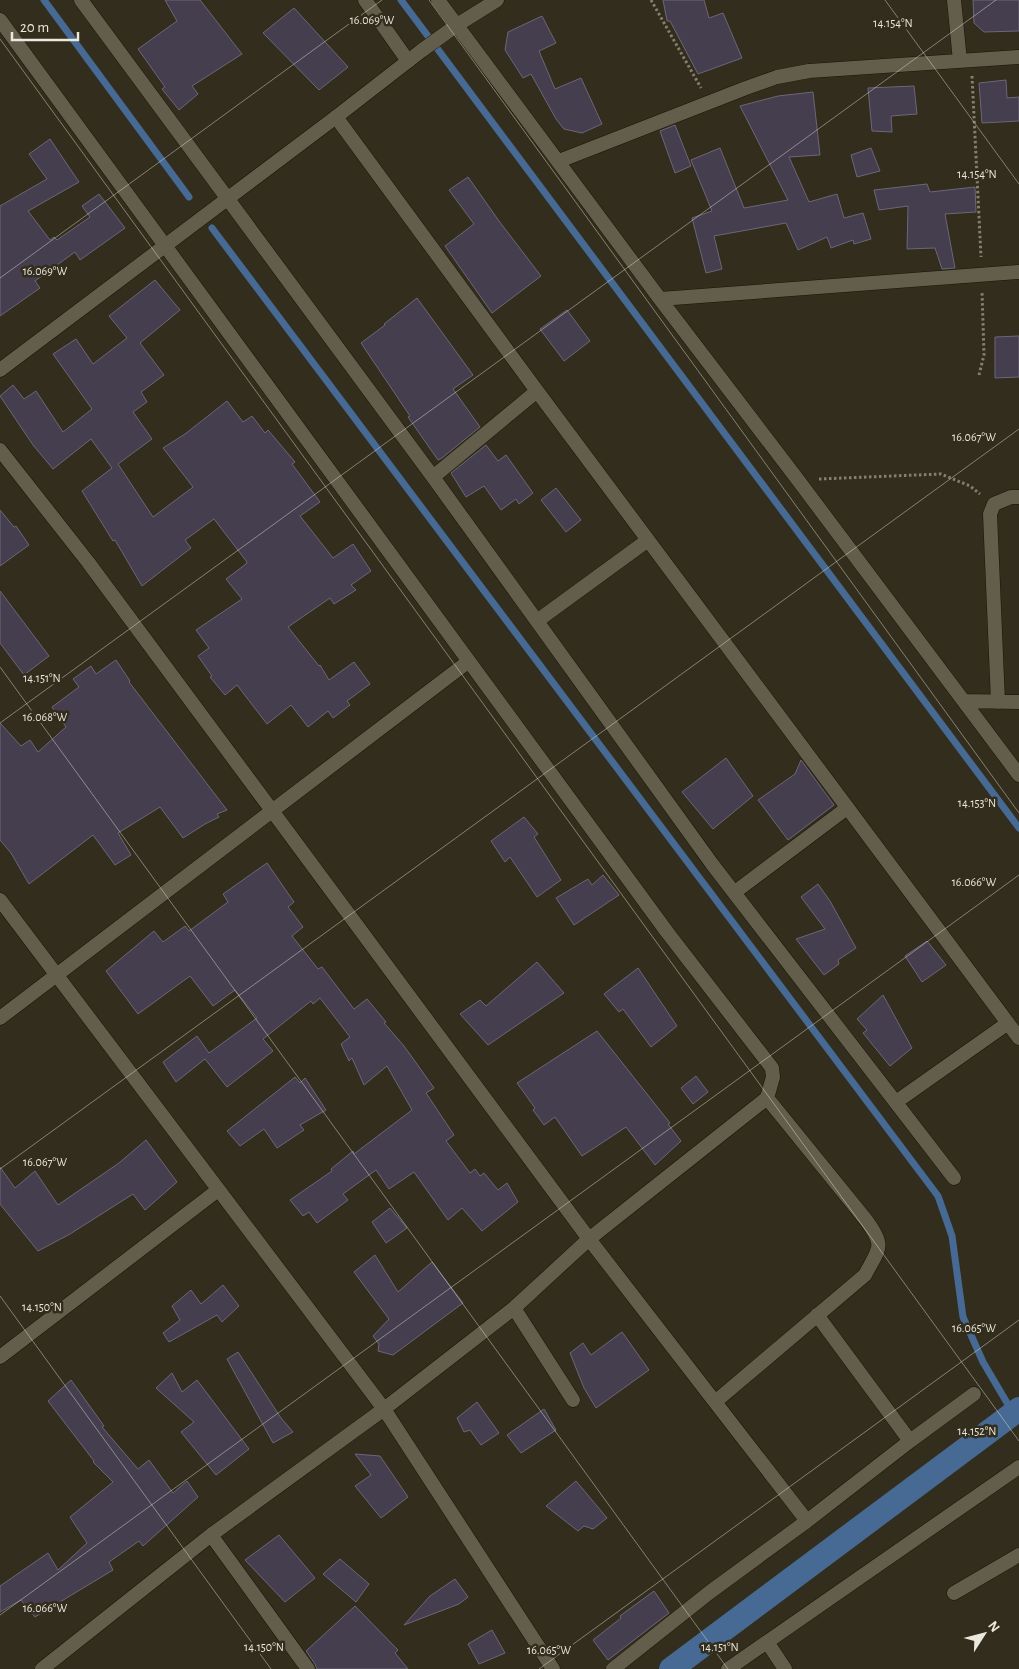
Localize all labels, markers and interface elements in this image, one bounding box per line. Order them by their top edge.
scale bar [12,10,79,42]
text: 16.069°W [350,14,395,26]
text: 14.154°N [873,17,913,29]
text: 20 m [20,20,49,35]
text: 14.154°N [957,168,997,180]
text: 16.069°W [23,265,68,277]
text: 16.067°W [952,431,996,443]
text: 14.151°N [23,672,61,684]
text: 16.068°W [23,711,68,723]
text: 14.153°N [958,797,996,809]
text: 16.066°W [952,876,997,888]
text: 16.067°W [23,1156,67,1168]
text: 14.150°N [22,1301,62,1313]
text: 16.065°W [952,1322,996,1334]
text: 14.152°N [958,1425,996,1437]
text: 16.066°W [23,1602,68,1614]
north arrow [959,1609,1009,1659]
text: N [985,1619,1002,1635]
text: 14.150°N [244,1641,284,1653]
text: 14.151°N [701,1641,739,1653]
text: 16.065°W [527,1644,571,1656]

